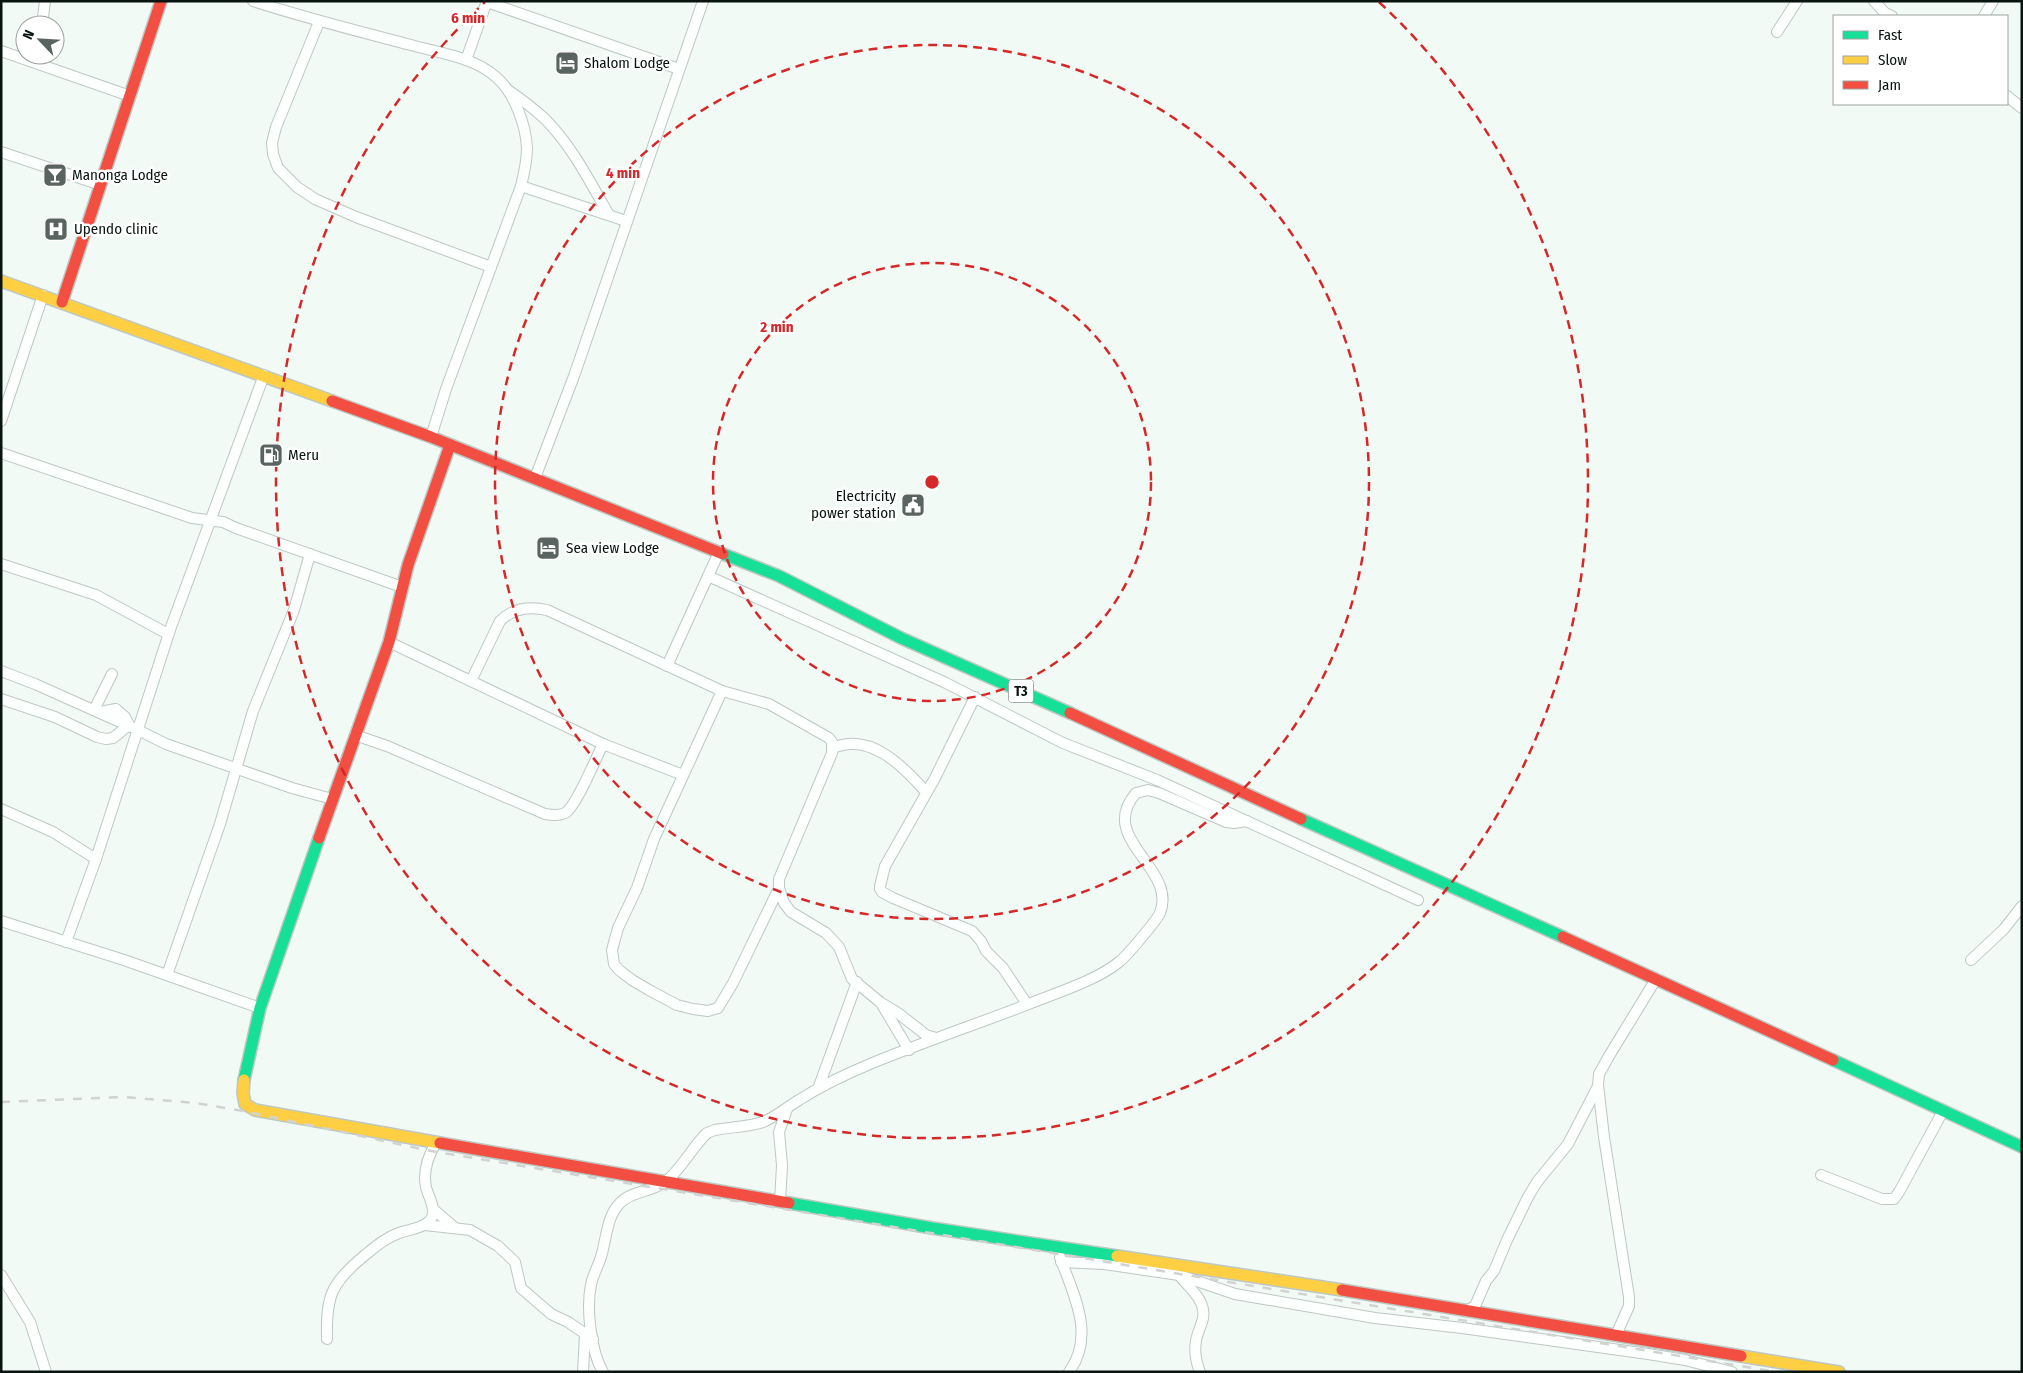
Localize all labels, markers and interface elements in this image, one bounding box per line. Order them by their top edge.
text: 6 min [451,9,485,27]
north arrow [15,15,65,65]
legend [1833,15,2008,105]
text: Fast [1878,26,1902,44]
text: N [19,27,38,42]
hotel icon: Shalom Lodge [554,50,580,76]
text: Slow [1878,51,1907,69]
place label: Shalom Lodge [584,54,670,72]
text: Jam [1878,76,1901,94]
bar icon: Manonga Lodge [42,162,68,188]
text: 4 min [606,164,640,182]
place label: Manonga Lodge [72,166,168,184]
hospital icon: Upendo clinic [43,216,69,242]
place label: Upendo clinic [74,220,158,238]
text: 2 min [759,318,794,336]
fuel station icon: Meru [258,442,284,468]
place label: Meru [288,446,319,464]
centre of rings [923,473,941,491]
place label: Electricity power station [811,487,896,522]
public building icon: Electricity power station [900,492,926,518]
hotel icon: Sea view Lodge [535,535,561,561]
place label: Sea view Lodge [566,539,659,557]
road number: T3 [1008,679,1034,702]

